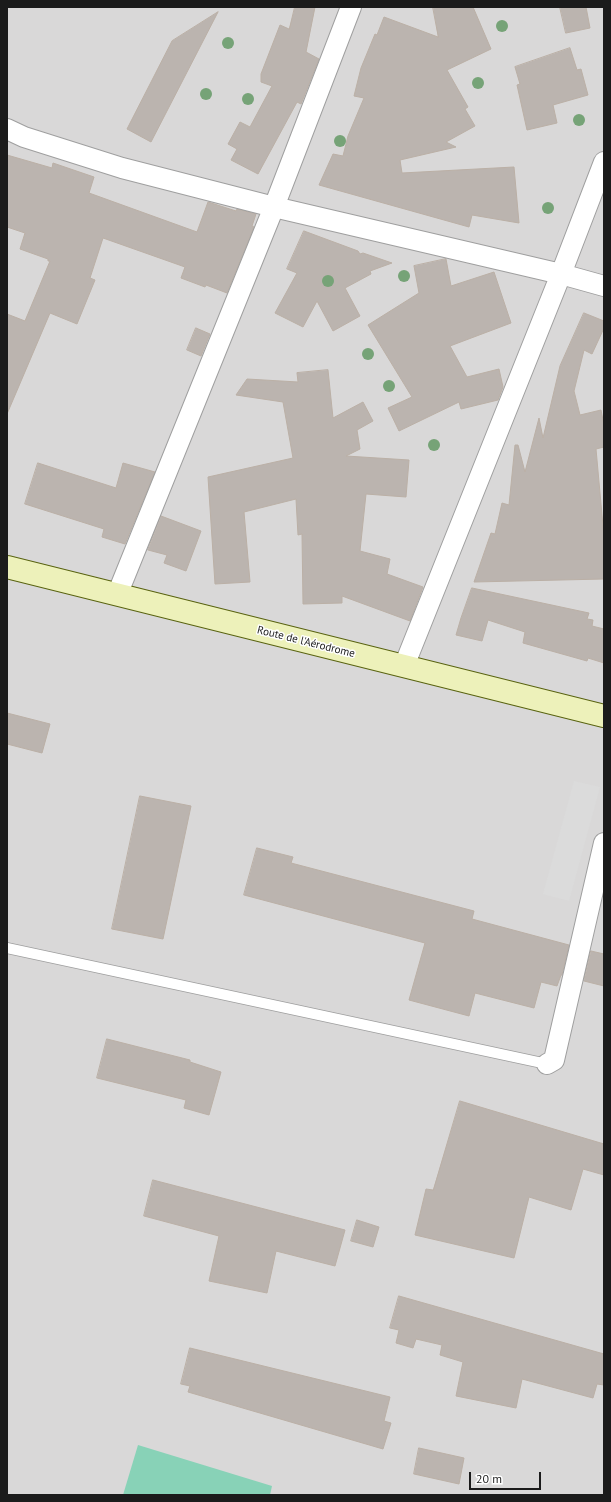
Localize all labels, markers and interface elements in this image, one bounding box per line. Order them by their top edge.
street label: Route de l'Aérodrome [256,623,356,661]
scale bar [471,1464,543,1490]
text: 20 m [476,1471,502,1486]

